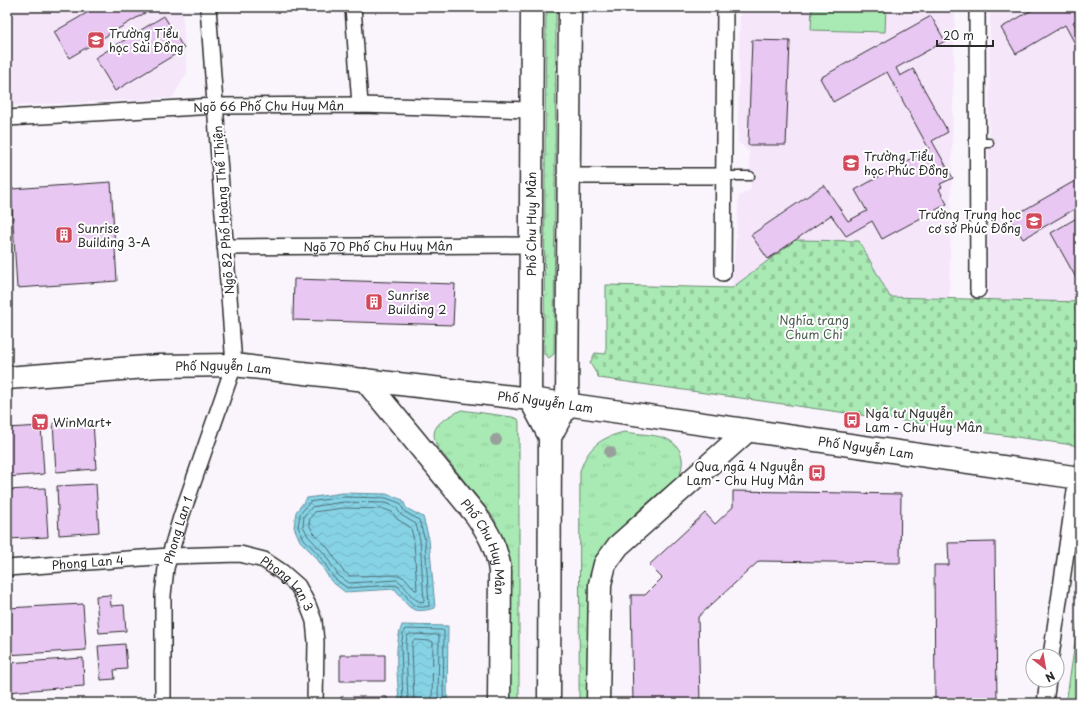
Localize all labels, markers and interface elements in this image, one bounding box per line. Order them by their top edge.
scale bar [937,22,993,48]
place label: Trường Tiểu học Sài Đồng [109,24,184,56]
text: 20 m [943,26,974,44]
school or university icon: Trường Tiểu học Sài Đồng [86,30,106,50]
street label: Ngõ 66 Phố Chu Huy Mân [193,96,344,116]
street label: Ngõ 82 Phố Hoàng Thế Thiện [208,125,238,295]
place label: Trường Tiểu học Phúc Đồng [864,147,949,179]
school or university icon: Trường Tiểu học Phúc Đồng [841,153,861,173]
street label: Phố Chu Huy Mân [522,172,540,276]
place label: Trường Trung học cơ sở Phúc Đồng [918,205,1021,237]
school or university icon: Trường Trung học cơ sở Phúc Đồng [1024,211,1044,231]
place label: Sunrise Building 3-A [77,219,150,251]
building icon: Sunrise Building 3-A [54,225,74,245]
street label: Ngõ 70 Phố Chu Huy Mân [303,237,453,255]
place label: Sunrise Building 2 [387,286,446,318]
building icon: Sunrise Building 2 [364,292,384,312]
park label: Nghĩa trang Chum Chi [779,311,849,343]
street label: Phố Nguyễn Lam [175,356,273,378]
street label: Phố Nguyễn Lam [496,386,595,417]
place label: Ngã tư Nguyễn Lam - Chu Huy Mân [865,404,982,436]
bus stop icon: Ngã tư Nguyễn Lam - Chu Huy Mân [842,410,862,430]
supermarket icon: WinMart+ [30,412,50,432]
place label: WinMart+ [53,413,112,431]
street label: Phố Nguyễn Lam [817,432,915,463]
place label: Qua ngã 4 Nguyễn Lam - Chu Huy Mân [687,457,804,489]
bus stop icon: Qua ngã 4 Nguyễn Lam - Chu Huy Mân [807,463,827,483]
street label: Phong Lan 1 [159,494,197,566]
street label: Phố Chu Huy Mân [457,495,509,595]
street label: Phong Lan 4 [51,550,125,574]
street label: Phong Lan 3 [257,551,318,613]
north arrow [1025,648,1065,688]
text: N [1042,667,1059,687]

